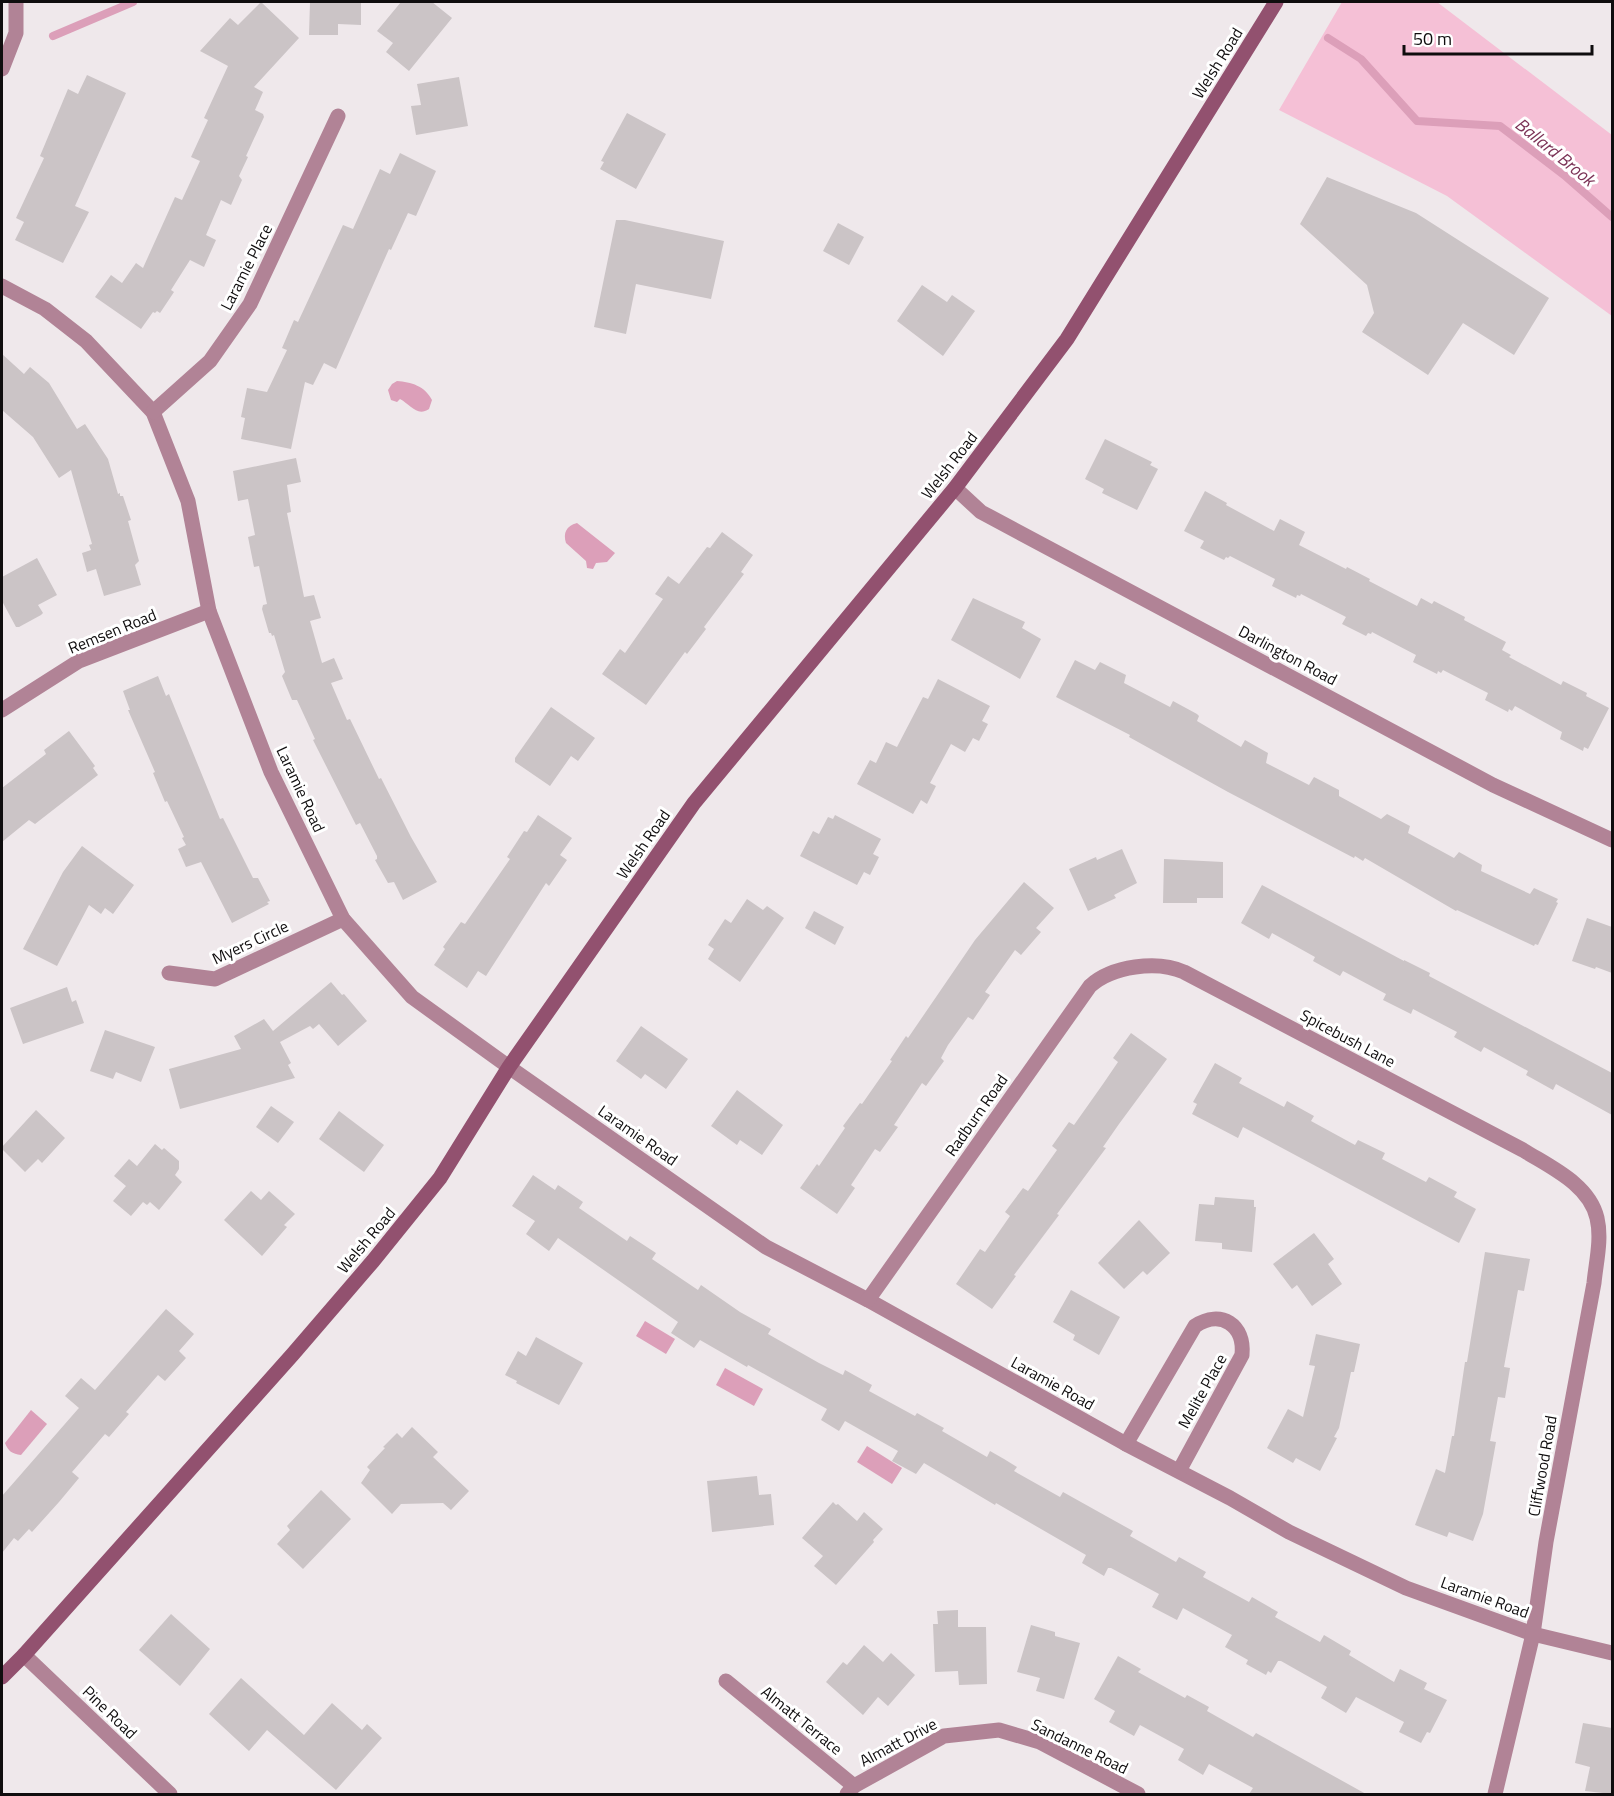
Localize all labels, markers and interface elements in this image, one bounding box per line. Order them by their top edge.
scale bar [1404,18,1592,56]
street label: Welsh Road [1186,23,1248,103]
text: 50 m [1413,25,1452,52]
water label: Ballard Brook [1509,111,1603,194]
street label: Laramie Place [214,220,278,314]
street label: Welsh Road [915,426,983,504]
street label: Remsen Road [64,602,160,660]
street label: Darlington Road [1234,619,1342,691]
street label: Laramie Road [271,742,331,836]
street label: Welsh Road [610,804,676,884]
street label: Myers Circle [208,914,292,970]
street label: Spicebush Lane [1296,1003,1400,1073]
street label: Radburn Road [939,1069,1013,1161]
street label: Laramie Road [593,1099,683,1171]
street label: Welsh Road [331,1202,401,1278]
street label: Melite Place [1172,1349,1232,1433]
street label: Laramie Road [1007,1350,1099,1416]
street label: Cliffwood Road [1521,1414,1563,1518]
street label: Laramie Road [1438,1570,1532,1624]
street label: Pine Road [77,1680,143,1744]
street label: Almatt Terrace [756,1680,848,1760]
street label: Almatt Drive [855,1712,941,1772]
street label: Sandanne Road [1027,1712,1133,1780]

